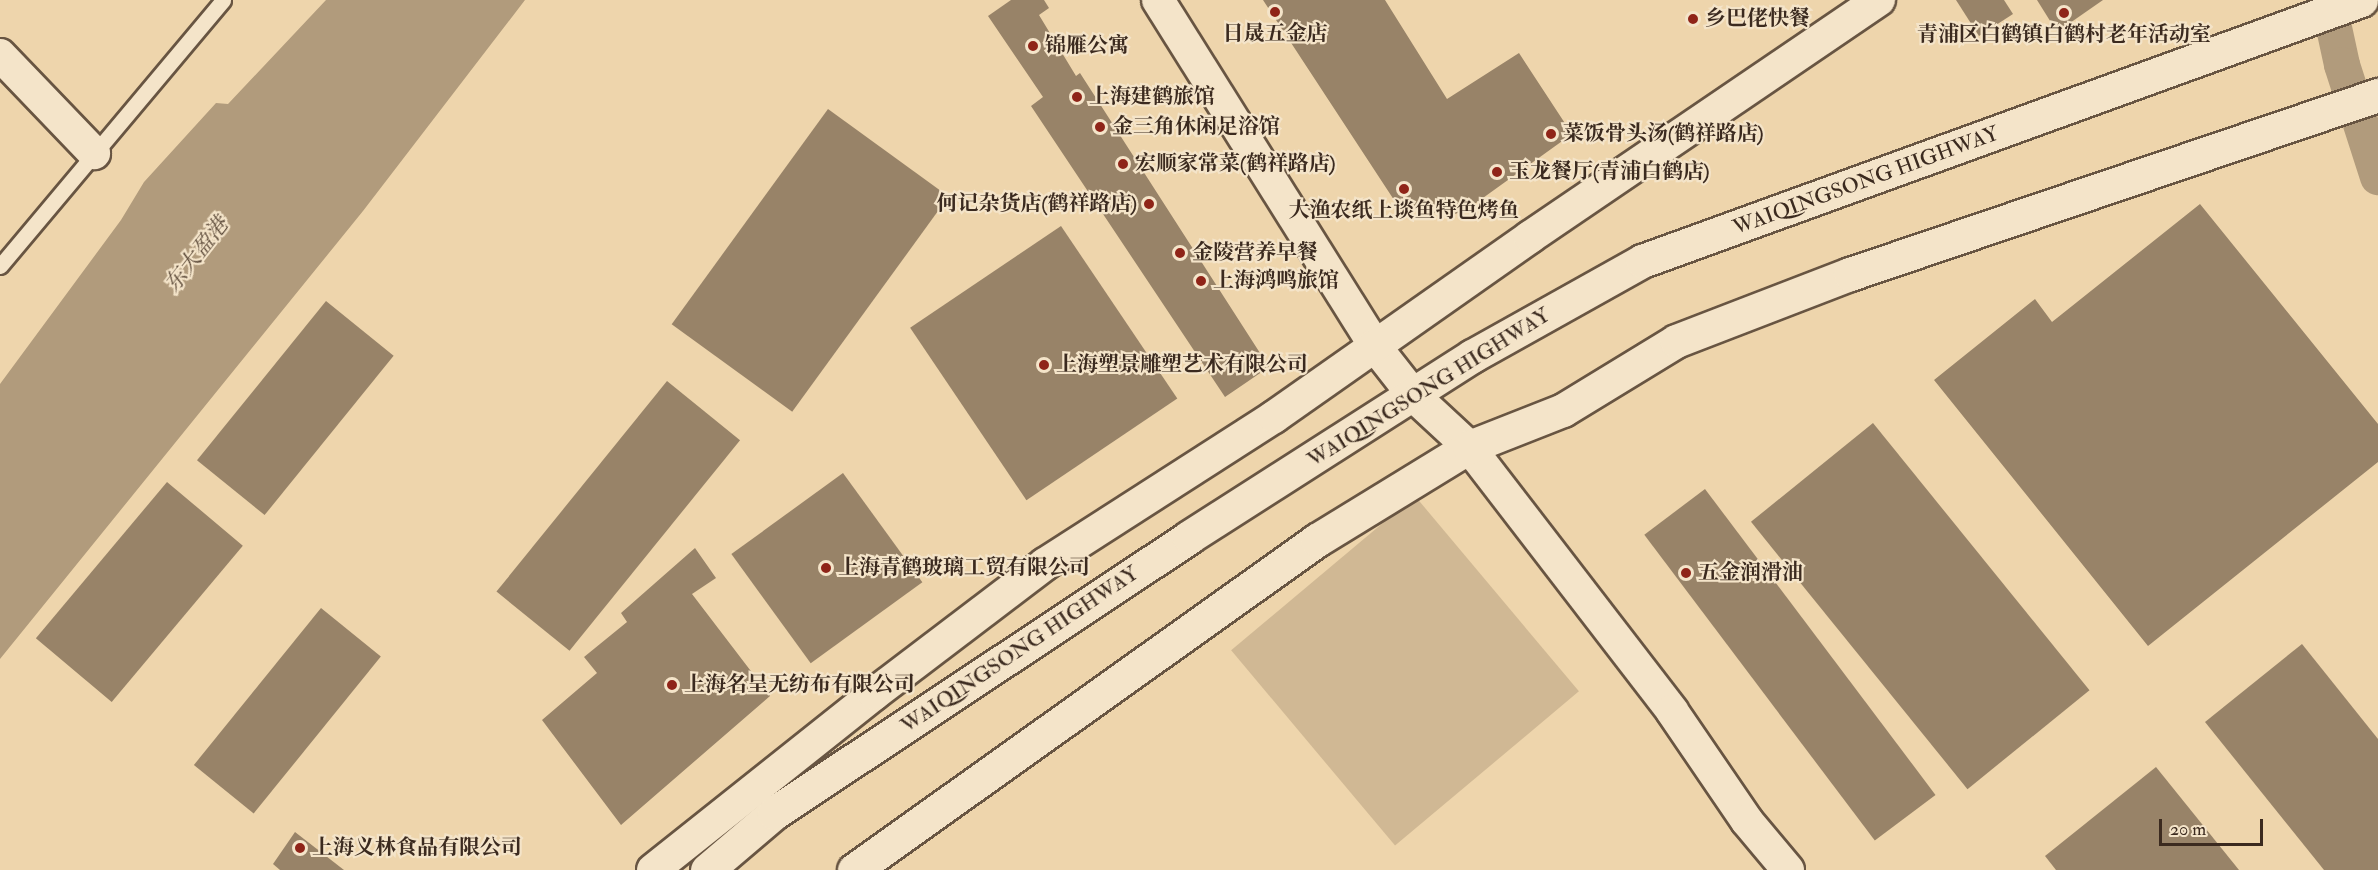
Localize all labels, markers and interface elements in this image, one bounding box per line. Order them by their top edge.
marker: 日晟五金店 [1268,5,1282,19]
place label: 乡巴佬快餐 [1705,6,1810,32]
marker: 青浦区白鹤镇白鹤村老年活动室 [2057,6,2071,20]
marker: 乡巴佬快餐 [1686,12,1700,26]
place label: 日晟五金店 [1223,21,1327,47]
place label: 青浦区白鹤镇白鹤村老年活动室 [1917,22,2211,48]
place label: 锦雁公寓 [1045,33,1129,59]
marker: 锦雁公寓 [1026,39,1040,53]
place label: 上海建鹤旅馆 [1089,84,1215,110]
marker: 上海建鹤旅馆 [1070,90,1084,104]
place label: 金三角休闲足浴馆 [1112,114,1280,140]
marker: 金三角休闲足浴馆 [1093,120,1107,134]
place label: 菜饭骨头汤(鹤祥路店) [1563,121,1763,147]
street label: WAIQINGSONG HIGHWAY [1730,121,2002,241]
marker: 菜饭骨头汤(鹤祥路店) [1544,127,1558,141]
place label: 宏顺家常菜(鹤祥路店) [1135,151,1335,177]
marker: 宏顺家常菜(鹤祥路店) [1116,157,1130,171]
place label: 玉龙餐厅(青浦白鹤店) [1509,159,1709,185]
marker: 玉龙餐厅(青浦白鹤店) [1490,165,1504,179]
marker: 大渔农纸上谈鱼特色烤鱼 [1397,182,1411,196]
place label: 何记杂货店(鹤祥路店) [937,191,1137,217]
marker: 何记杂货店(鹤祥路店) [1142,197,1156,211]
place label: 大渔农纸上谈鱼特色烤鱼 [1289,198,1519,224]
water label: 东大盈港 [160,212,234,298]
place label: 金陵营养早餐 [1192,240,1318,266]
marker: 金陵营养早餐 [1173,246,1187,260]
place label: 上海鸿鸣旅馆 [1213,268,1339,294]
marker: 上海鸿鸣旅馆 [1194,274,1208,288]
street label: WAIQINGSONG HIGHWAY [1303,303,1555,473]
place label: 上海塑景雕塑艺术有限公司 [1056,352,1308,378]
marker: 上海塑景雕塑艺术有限公司 [1037,358,1051,372]
place label: 上海青鹤玻璃工贸有限公司 [838,555,1090,581]
place label: 五金润滑油 [1698,560,1803,586]
marker: 上海青鹤玻璃工贸有限公司 [819,561,833,575]
street label: WAIQINGSONG HIGHWAY [897,561,1143,739]
marker: 五金润滑油 [1679,566,1693,580]
place label: 上海名呈无纺布有限公司 [684,672,915,698]
marker: 上海名呈无纺布有限公司 [665,678,679,692]
scale bar [2162,807,2266,845]
text: 20 m [2170,818,2206,841]
place label: 上海义林食品有限公司 [312,835,522,861]
marker: 上海义林食品有限公司 [293,841,307,855]

